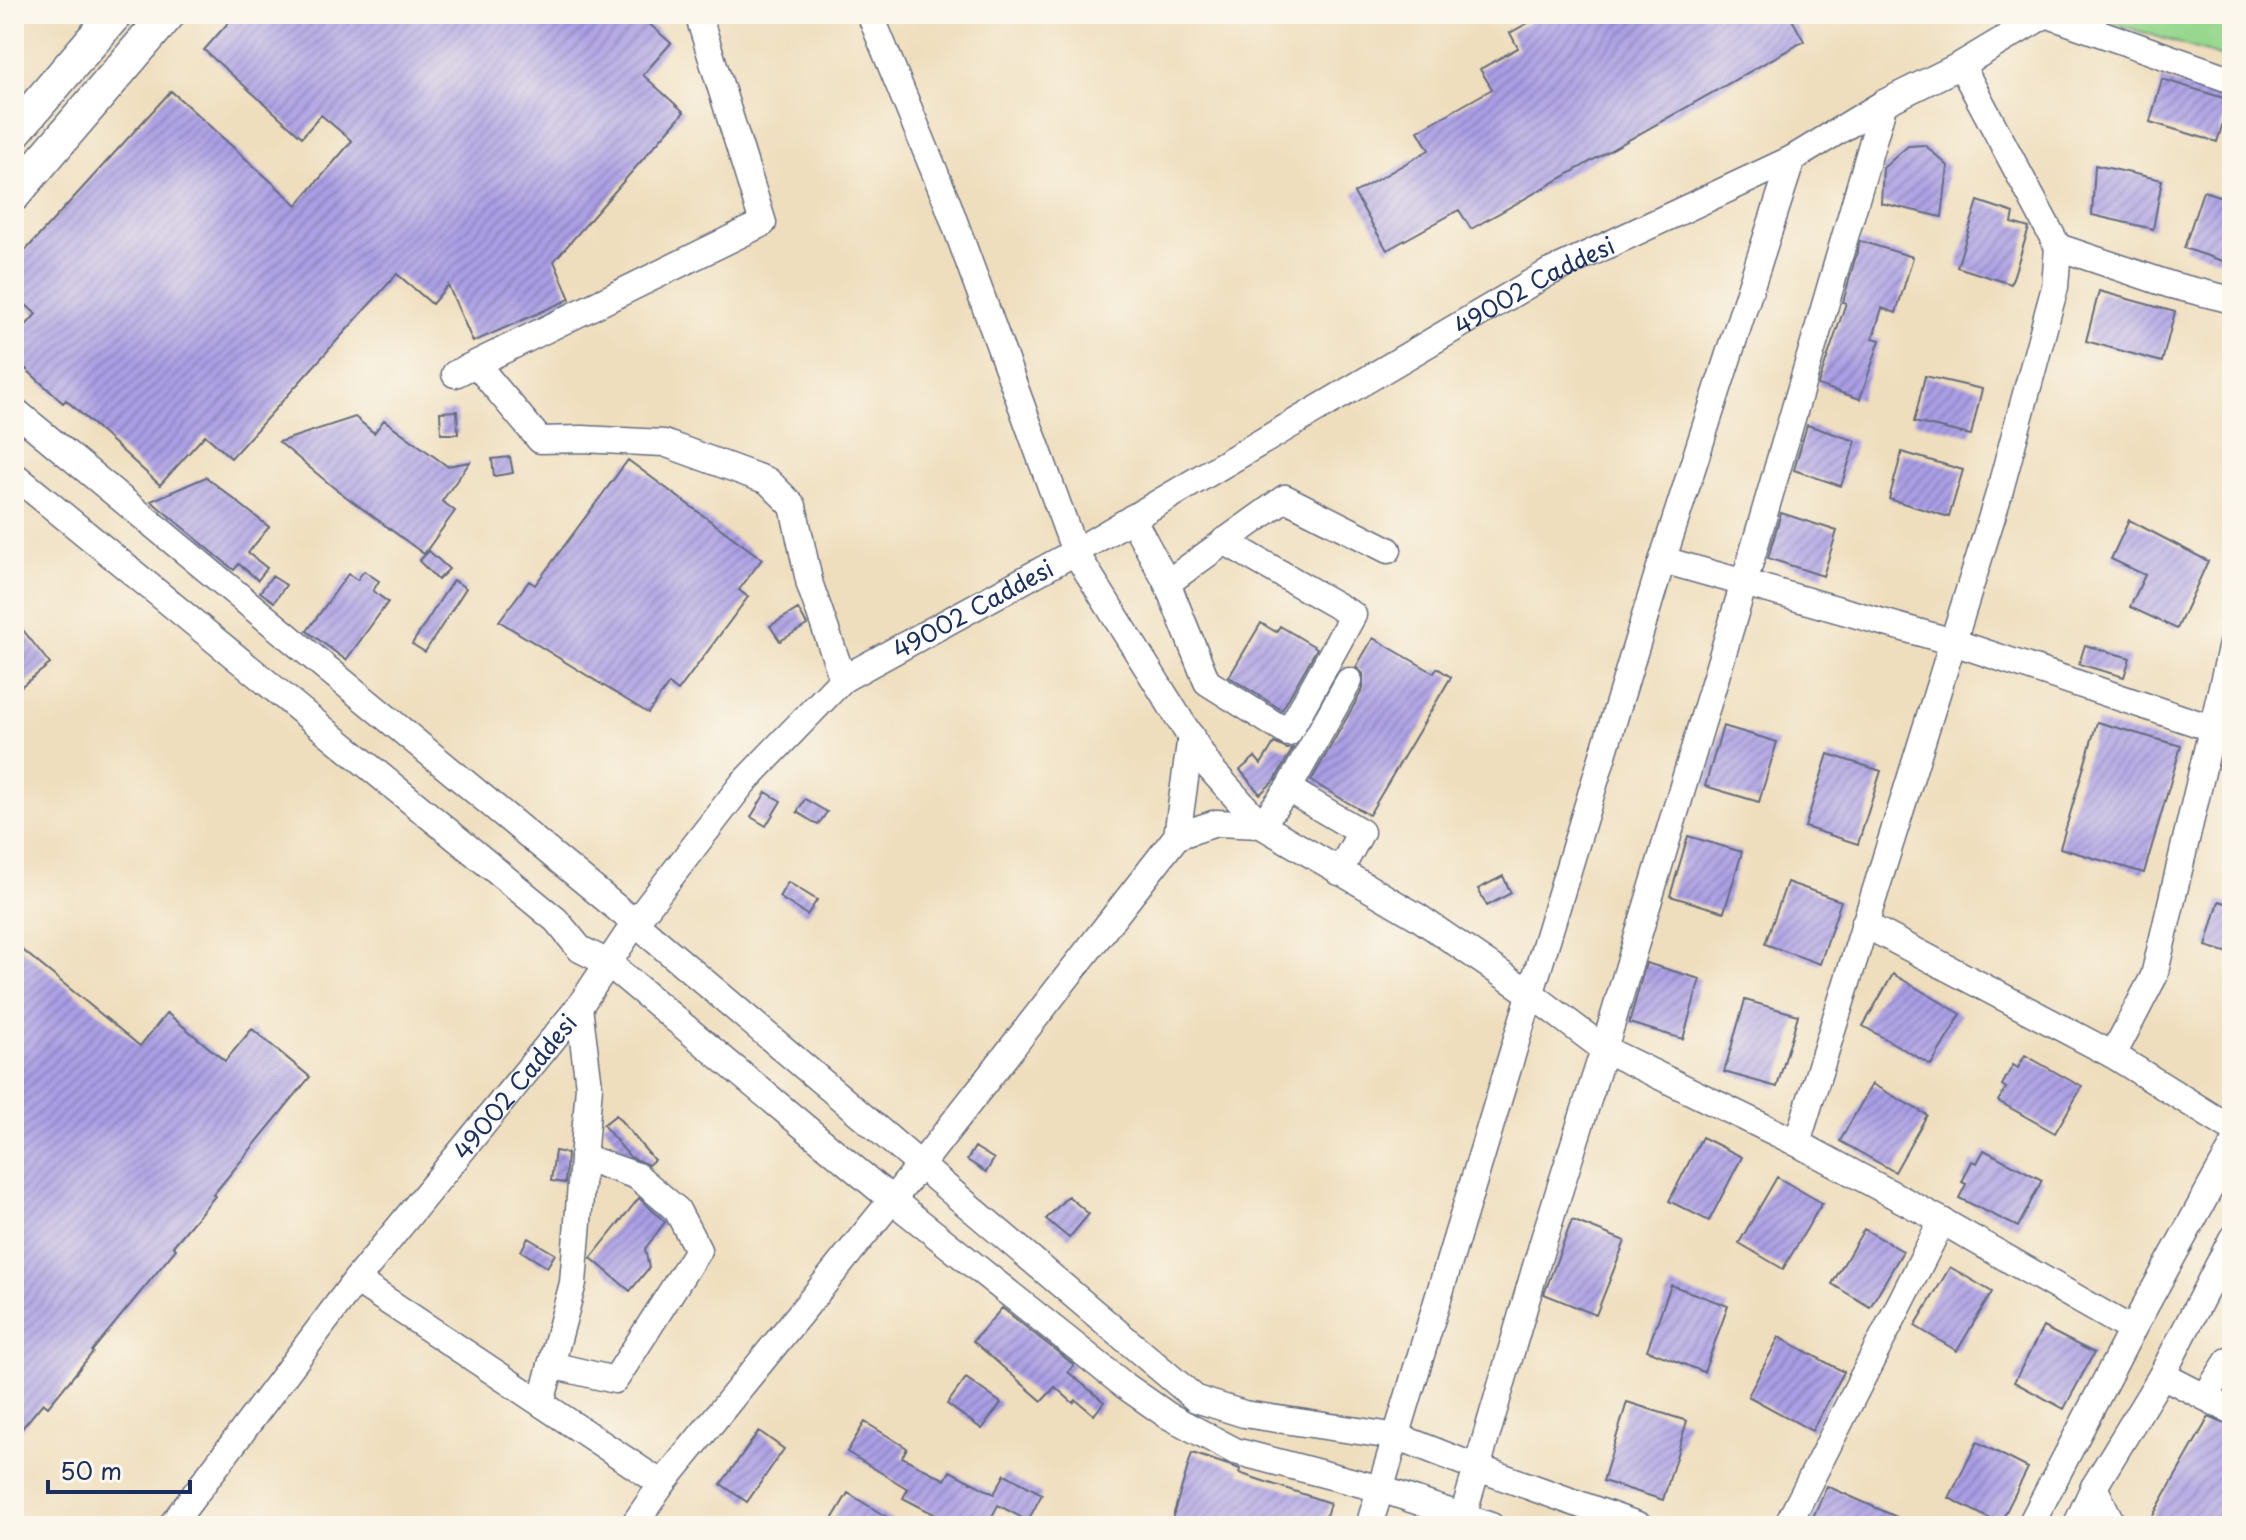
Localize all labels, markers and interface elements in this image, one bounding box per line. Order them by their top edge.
street label: 49002 Caddesi [1446,227,1620,343]
street label: 49002 Caddesi [886,549,1059,667]
street label: 49002 Caddesi [444,1006,585,1167]
scale bar [48,1444,190,1494]
text: 50 m [60,1452,122,1488]

